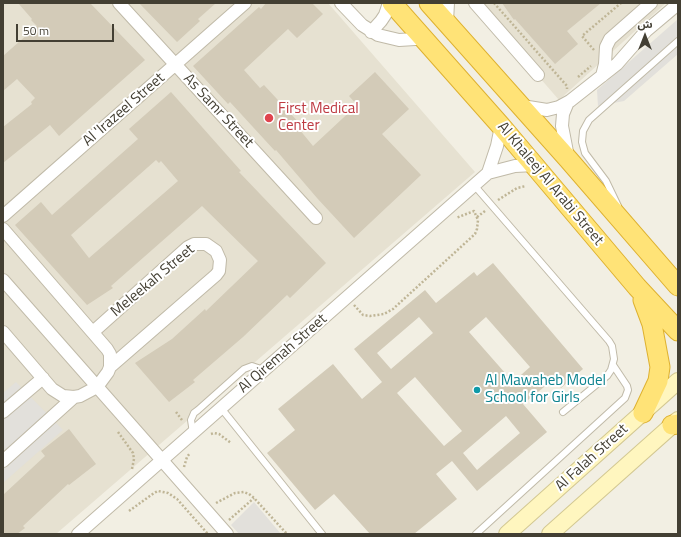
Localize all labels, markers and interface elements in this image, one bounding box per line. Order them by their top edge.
scale bar [18,16,116,42]
north arrow [625,16,665,56]
text: ش [637,16,653,32]
text: 50 m [23,21,49,40]
street label: Al 'Irazeel Street [79,70,169,150]
street label: As Samr Street [179,70,257,152]
place label: First Medical Center [278,100,359,135]
marker: First Medical Center [263,112,275,124]
street label: Al Khaleej Al Arabi Street [493,119,607,249]
street label: Meleekah Street [108,241,198,321]
street label: Al Qiremah Street [235,311,331,397]
place label: Al Mawaheb Model School for Girls [485,372,606,407]
marker: Al Mawaheb Model School for Girls [472,385,482,395]
street label: Al Falah Street [552,421,632,495]

